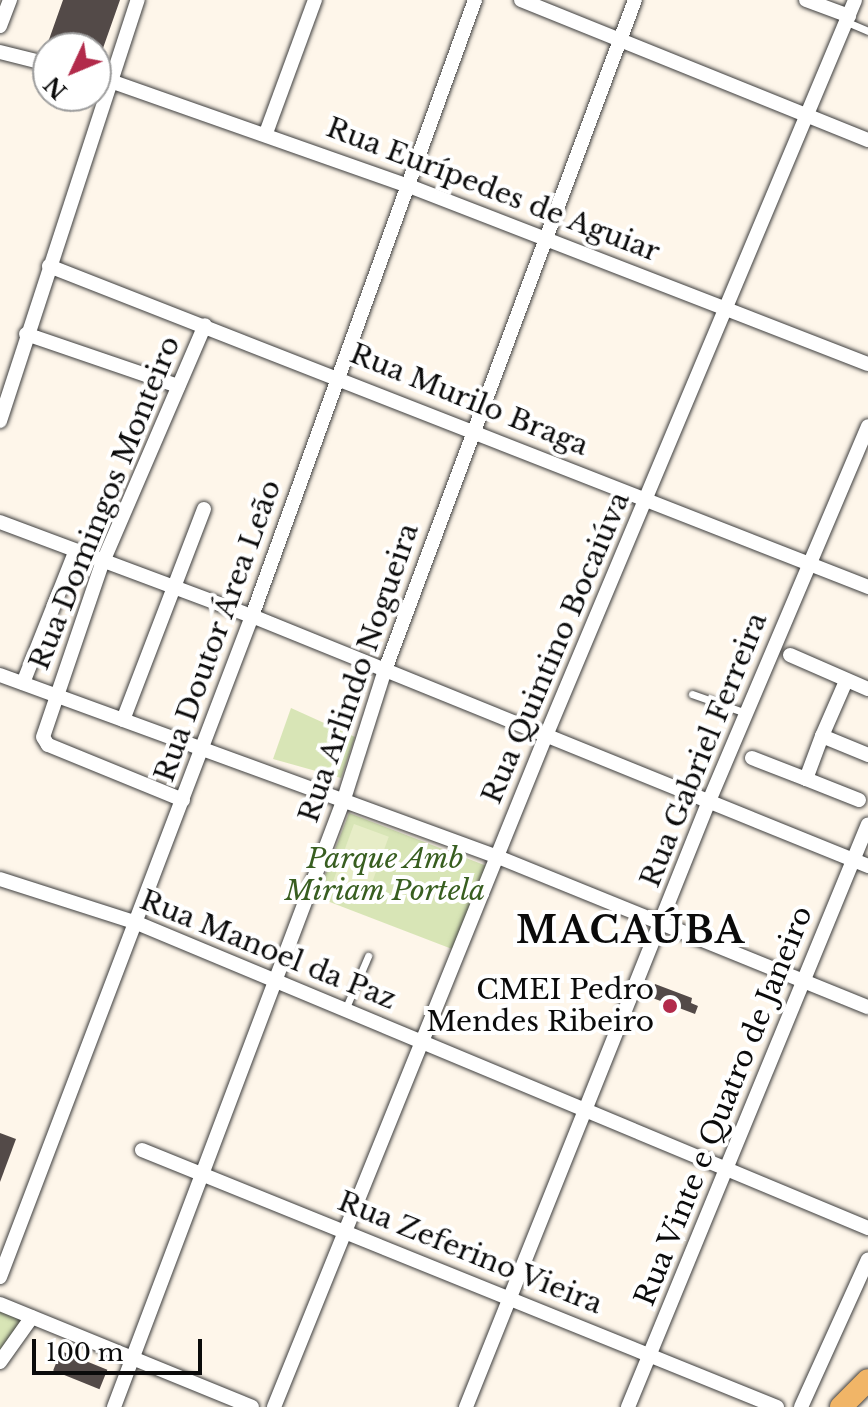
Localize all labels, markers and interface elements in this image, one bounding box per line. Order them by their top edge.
north arrow [32,32,112,112]
text: N [39,71,73,104]
street label: Rua Eurípedes de Aguiar [321,111,665,269]
street label: Rua Domingos Monteiro [23,331,187,675]
street label: Rua Murilo Braga [345,337,593,463]
street label: Rua Doutor Área Leão [147,474,289,788]
street label: Rua Quintino Bocaiúva [475,487,637,809]
street label: Rua Arlindo Nogueira [292,519,426,827]
street label: Rua Gabriel Ferreira [634,608,774,892]
park label: Parque Amb Miriam Portela [284,842,486,908]
street label: Rua Manoel da Paz [135,883,401,1017]
street label: Rua Vinte e Quatro de Janeiro [628,901,820,1311]
district label: MACAÚBA [516,909,746,953]
place label: CMEI Pedro Mendes Ribeiro [426,973,654,1039]
marker: CMEI Pedro Mendes Ribeiro [661,997,679,1015]
street label: Rua Zeferino Vieira [332,1184,608,1322]
scale bar [36,1323,206,1373]
text: 100 m [46,1338,124,1367]

